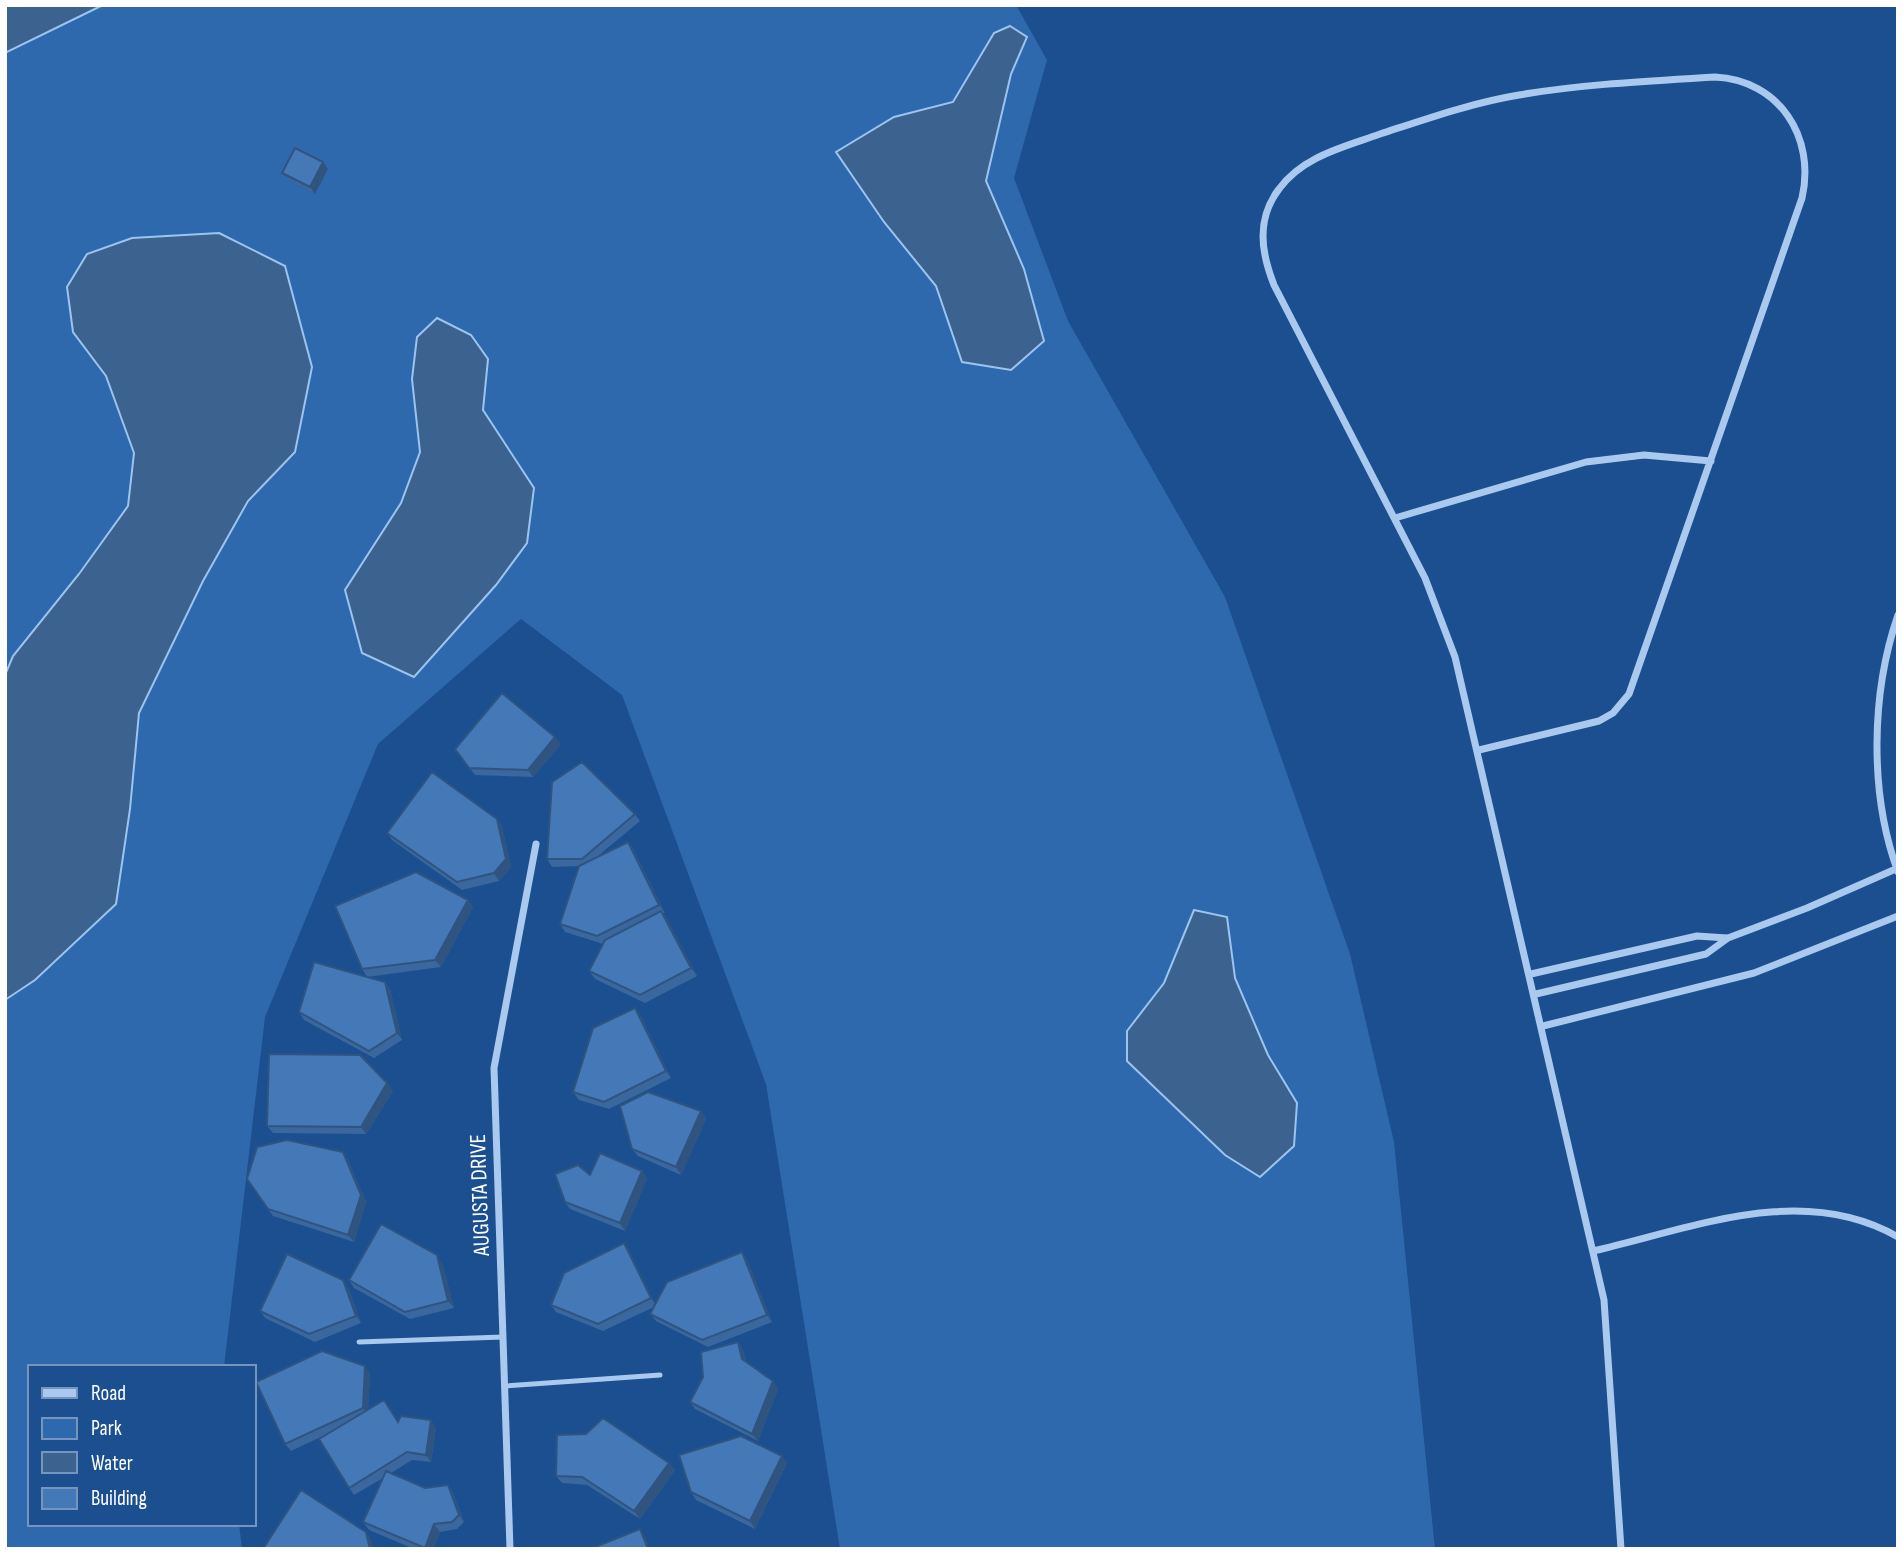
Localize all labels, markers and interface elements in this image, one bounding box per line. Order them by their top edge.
street label: AUGUSTA DRIVE [464,1134,496,1257]
legend [28,1365,256,1526]
text: Road [91,1381,126,1406]
text: Park [91,1416,122,1441]
text: Water [91,1451,133,1476]
text: Building [91,1486,147,1511]

